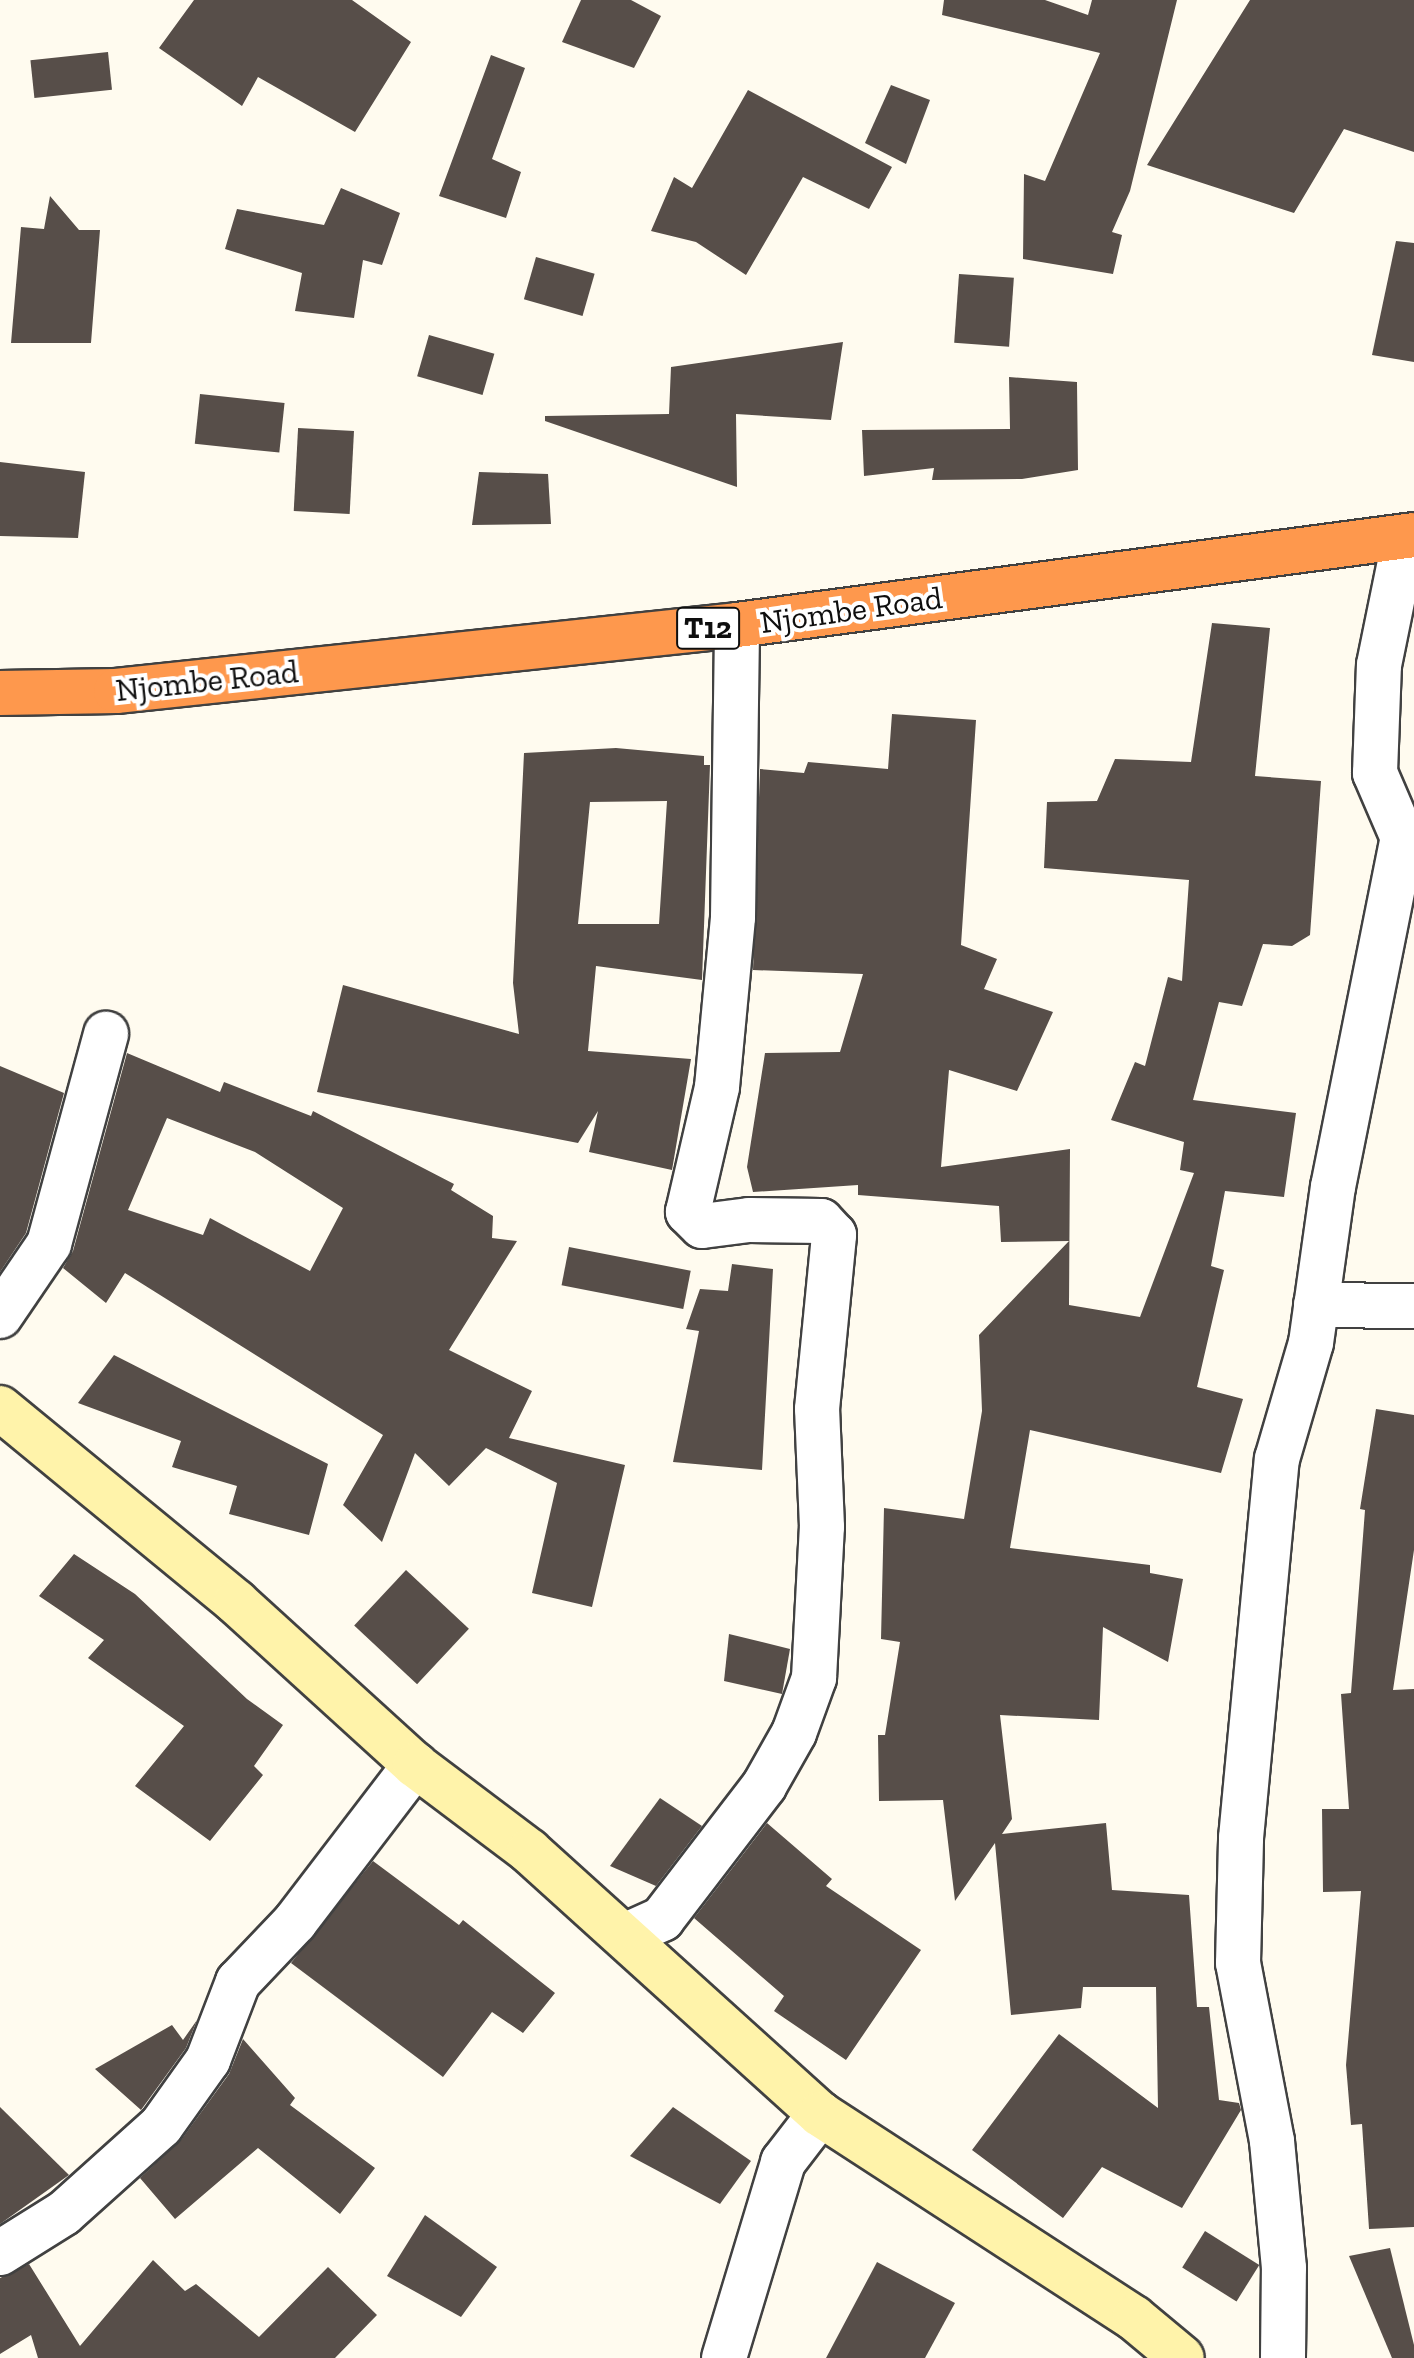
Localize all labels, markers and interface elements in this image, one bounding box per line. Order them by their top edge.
street label: Njombe Road [758,578,944,642]
road number: T12 [676,602,740,654]
street label: Njombe Road [114,652,300,710]

